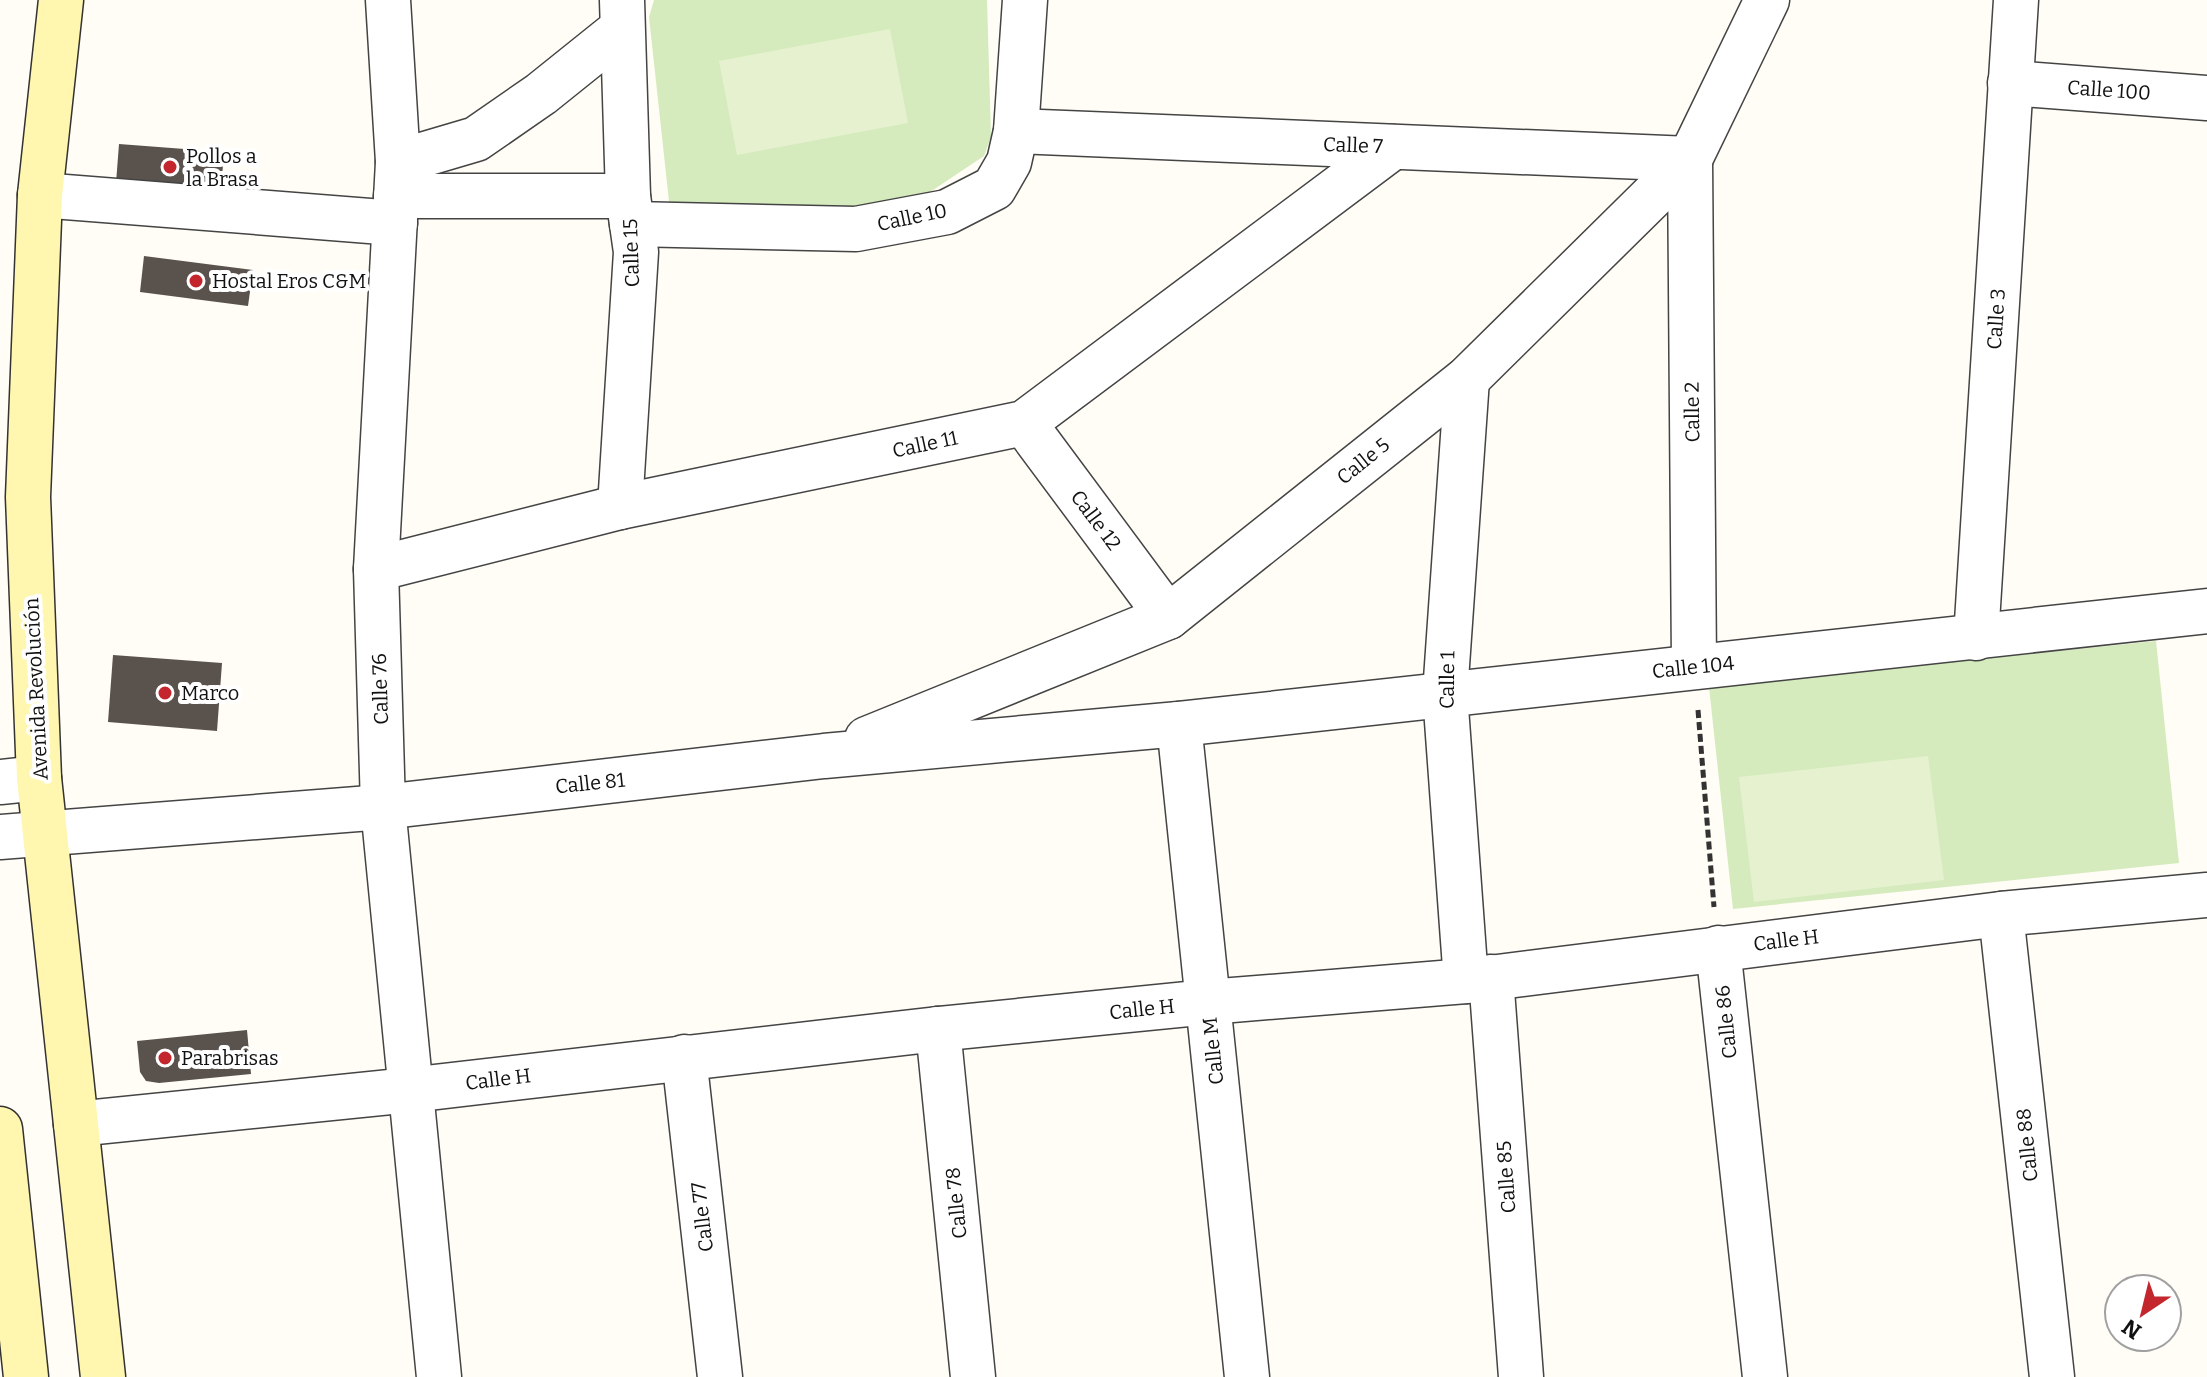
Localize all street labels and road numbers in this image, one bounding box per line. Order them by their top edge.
street label: Calle 100 [2066,75,2152,105]
street label: Calle 7 [1323,132,1383,158]
street label: Calle 10 [875,198,949,236]
street label: Calle 15 [618,218,644,288]
street label: Calle 3 [1982,288,2010,350]
street label: Calle 2 [1679,381,1705,443]
street label: Calle 11 [890,425,960,463]
street label: Calle 5 [1332,433,1394,489]
street label: Calle 12 [1066,485,1126,555]
street label: Avenida Revolución [19,597,53,781]
street label: Calle 1 [1434,651,1460,709]
street label: Calle 104 [1651,651,1736,683]
street label: Calle 76 [367,653,393,725]
street label: Calle 81 [554,767,626,799]
street label: Calle H [1752,924,1820,956]
street label: Calle 86 [1710,984,1742,1060]
street label: Calle H [1108,994,1176,1024]
street label: Calle M [1198,1016,1228,1086]
street label: Calle H [464,1063,532,1095]
street label: Calle 88 [2011,1107,2043,1183]
street label: Calle 85 [1491,1140,1521,1214]
street label: Calle 78 [940,1166,972,1240]
street label: Calle 77 [686,1181,718,1253]

